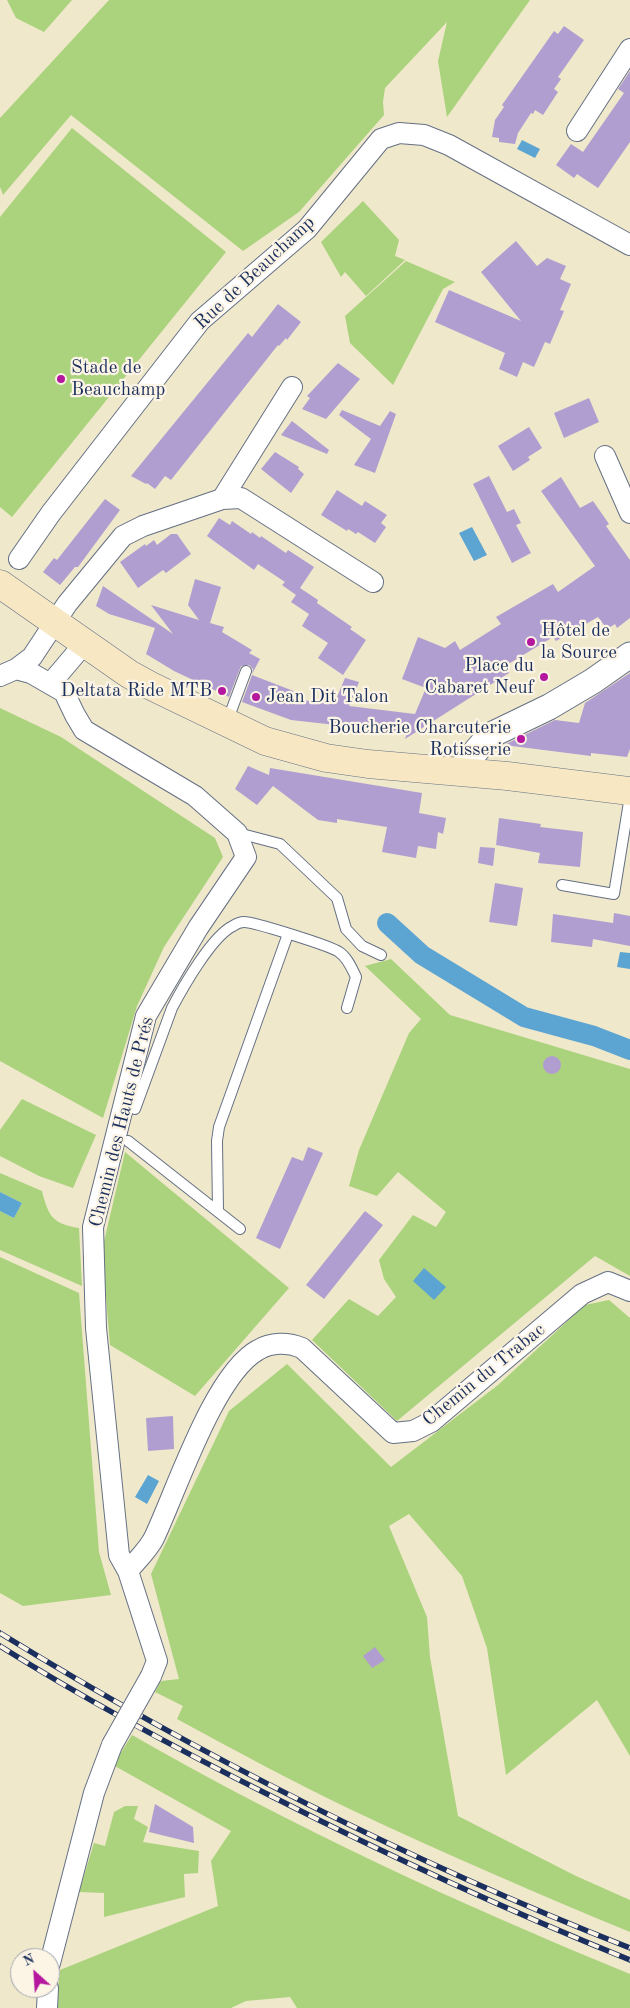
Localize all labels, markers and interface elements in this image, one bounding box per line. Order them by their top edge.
street label: Rue de Beauchamp [190,211,320,335]
place label: Stade de Beauchamp [71,357,165,401]
marker: Stade de Beauchamp [55,373,67,385]
place label: Hôtel de la Source [541,620,617,664]
marker: Hôtel de la Source [525,636,537,648]
place label: Place du Cabaret Neuf [424,655,534,699]
marker: Place du Cabaret Neuf [538,671,550,683]
place label: Deltata Ride MTB [61,680,212,702]
marker: Deltata Ride MTB [216,685,228,697]
place label: Jean Dit Talon [266,686,389,708]
marker: Jean Dit Talon [250,691,262,703]
place label: Boucherie Charcuterie Rotisserie [328,717,511,761]
marker: Boucherie Charcuterie Rotisserie [515,733,527,745]
street label: Chemin des Hauts de Prés [85,1014,159,1230]
street label: Chemin du Trabac [418,1319,550,1431]
north arrow [10,1948,60,1998]
text: N [21,1952,37,1969]

